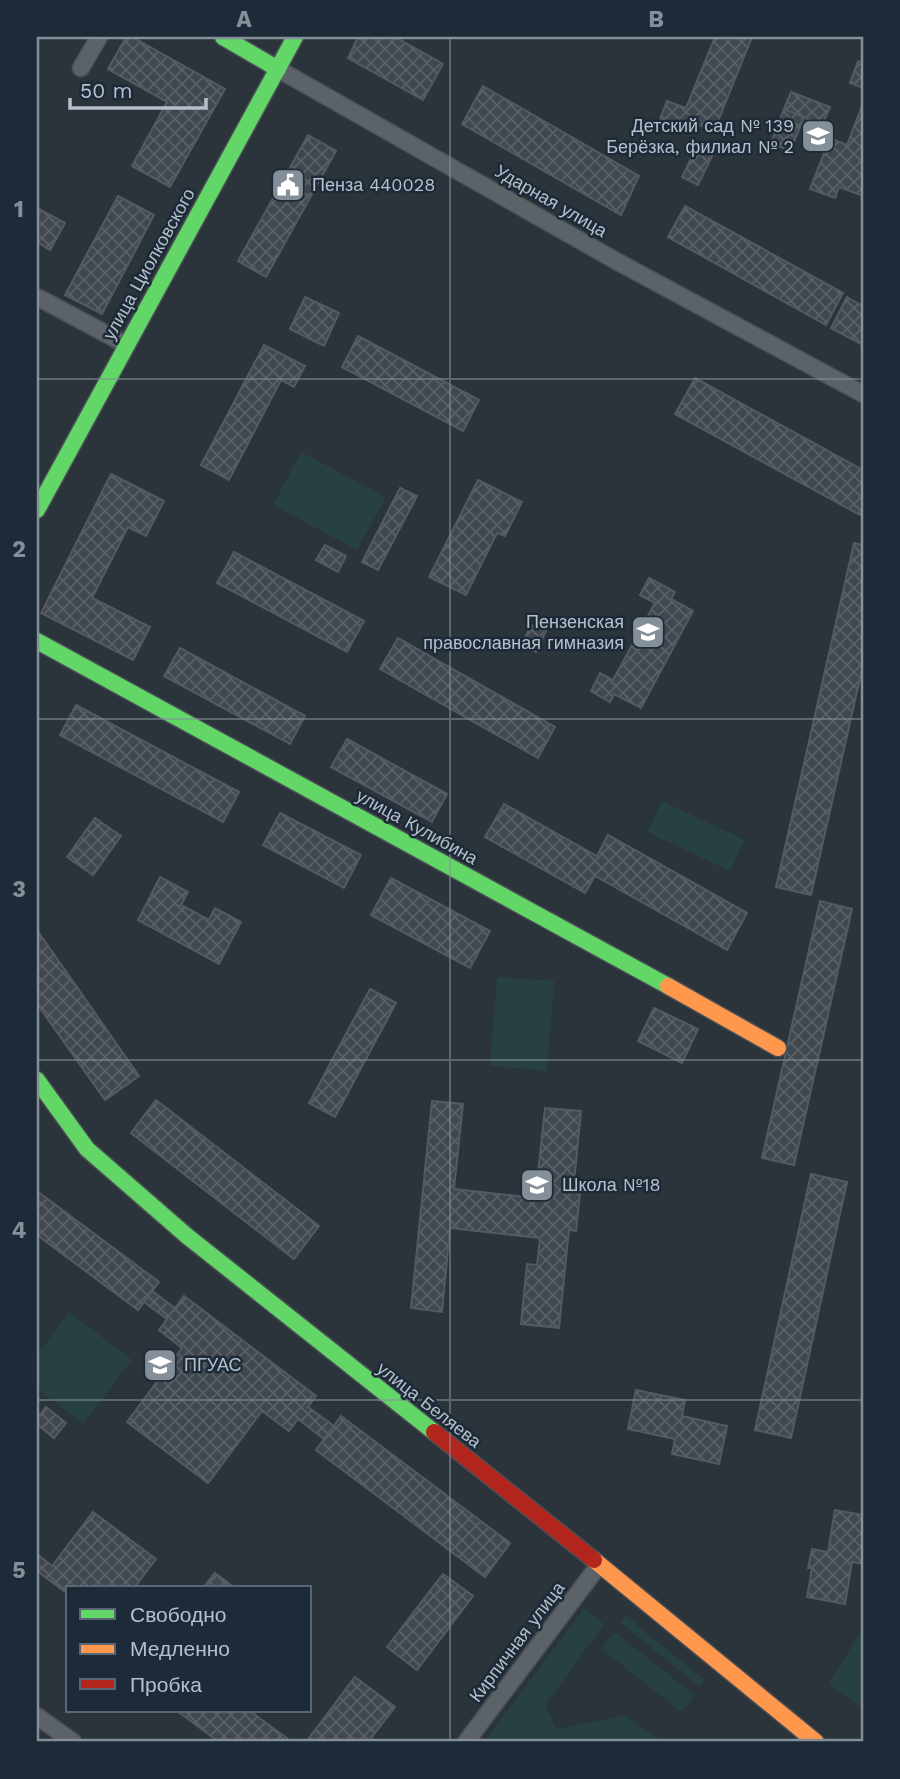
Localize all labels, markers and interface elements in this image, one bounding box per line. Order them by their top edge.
text: A [236,6,252,33]
text: B [648,6,664,33]
scale bar [70,66,206,110]
text: 50 m [80,78,132,103]
place label: Детский сад № 139 Берёзка, филиал № 2 [606,115,794,157]
school or university icon: Детский сад № 139 Берёзка, филиал № 2 [799,117,837,155]
street label: Ударная улица [491,160,612,242]
public building icon: Пенза 440028 [269,166,307,204]
place label: Пенза 440028 [312,174,435,195]
street label: улица Циолковского [98,184,199,343]
text: 1 [14,196,24,223]
text: 2 [12,536,26,563]
place label: Пензенская православная гимназия [423,611,624,653]
school or university icon: Пензенская православная гимназия [629,613,667,651]
street label: улица Кулибина [353,785,482,869]
text: 3 [12,876,26,903]
school or university icon: Школа №18 [518,1166,556,1204]
place label: Школа №18 [562,1174,661,1195]
text: 4 [12,1217,27,1244]
school or university icon: ПГУАС [141,1346,179,1384]
place label: ПГУАС [184,1354,242,1375]
street label: улица Беляева [373,1357,486,1452]
text: 5 [12,1557,26,1584]
street label: Кирпичная улица [465,1577,569,1706]
legend [66,1586,312,1712]
text: Свободно [130,1602,227,1627]
text: Медленно [130,1636,230,1661]
text: Пробка [130,1672,202,1697]

